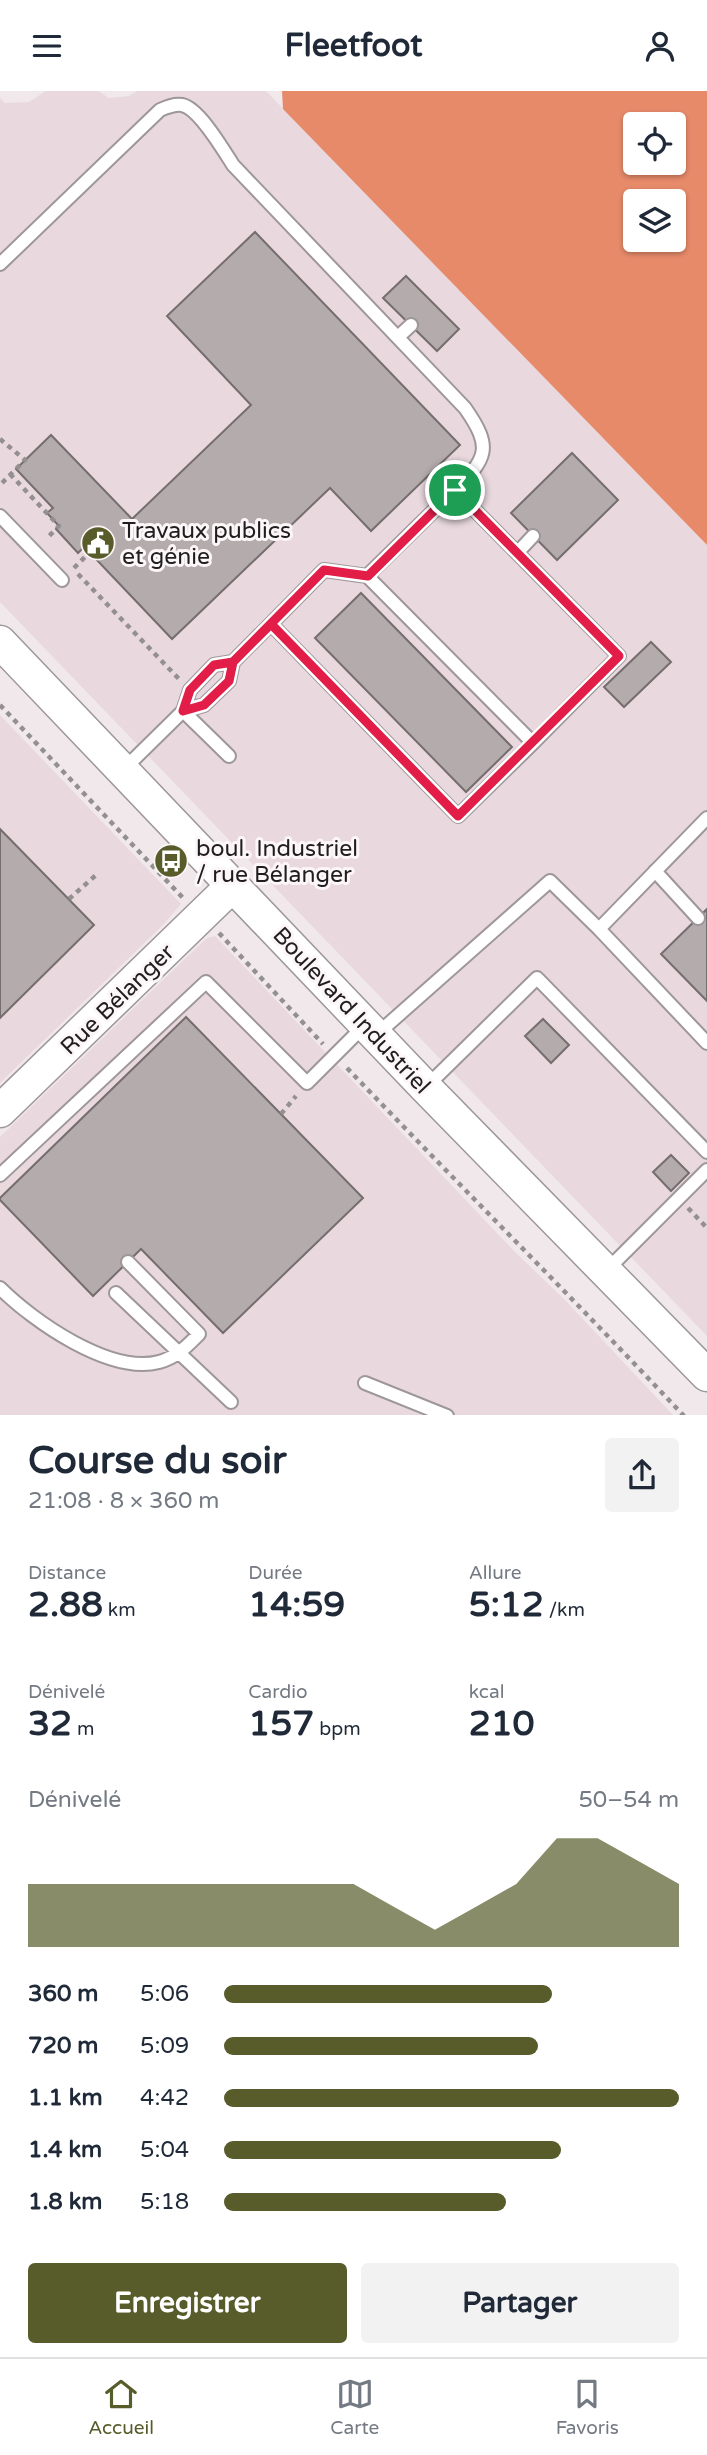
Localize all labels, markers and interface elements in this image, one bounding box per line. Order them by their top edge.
icon: menu [28,27,66,65]
text: Fleetfoot [285,27,422,65]
icon: person [641,27,679,65]
map controls [623,112,686,252]
button: locate [623,112,686,175]
button: layers [623,189,686,252]
pin [425,460,485,520]
icon: arrive [436,471,474,509]
place label: Travaux publics et génie [122,517,291,571]
public building icon: Travaux publics et génie [79,524,117,562]
place label: boul. Industriel / rue Bélanger [196,835,358,889]
bus stop icon: boul. Industriel / rue Bélanger [152,842,190,880]
street label: Boulevard Industriel [267,921,436,1100]
street label: Rue Bélanger [55,938,181,1061]
text: Course du soir [28,1438,287,1484]
button: share [605,1438,679,1512]
text: 21:08 · 8 × 360 m [28,1487,219,1515]
text: Distance [28,1562,106,1584]
text: Durée [248,1562,303,1584]
text: Allure [469,1562,522,1584]
text: 2.88 [28,1584,103,1626]
text: 14:59 [248,1584,345,1626]
text: 5:12 [469,1584,544,1626]
text: km [103,1599,136,1621]
text: /km [544,1599,585,1621]
text: Dénivelé [28,1681,105,1703]
text: Cardio [248,1681,307,1703]
text: kcal [469,1681,504,1703]
text: 32 [28,1703,72,1745]
text: 157 [248,1703,314,1745]
text: 210 [469,1703,535,1745]
text: m [72,1718,94,1740]
text: bpm [314,1718,361,1740]
text: Dénivelé [28,1786,121,1814]
text: 50–54 m [578,1786,679,1814]
text: 360 m [28,1980,98,2008]
text: 5:06 [140,1980,189,2008]
text: 720 m [28,2032,98,2060]
text: 5:09 [140,2032,189,2060]
text: 1.1 km [28,2084,103,2112]
text: 4:42 [140,2084,189,2112]
text: 1.4 km [28,2136,102,2164]
text: 5:04 [140,2136,189,2164]
text: 1.8 km [28,2188,102,2216]
text: 5:18 [140,2188,189,2216]
button: Enregistrer [28,2263,347,2343]
button: Partager [361,2263,679,2343]
tab: Accueil [88,2375,154,2439]
tab: Carte [330,2375,379,2439]
tab: Favoris [556,2375,619,2439]

